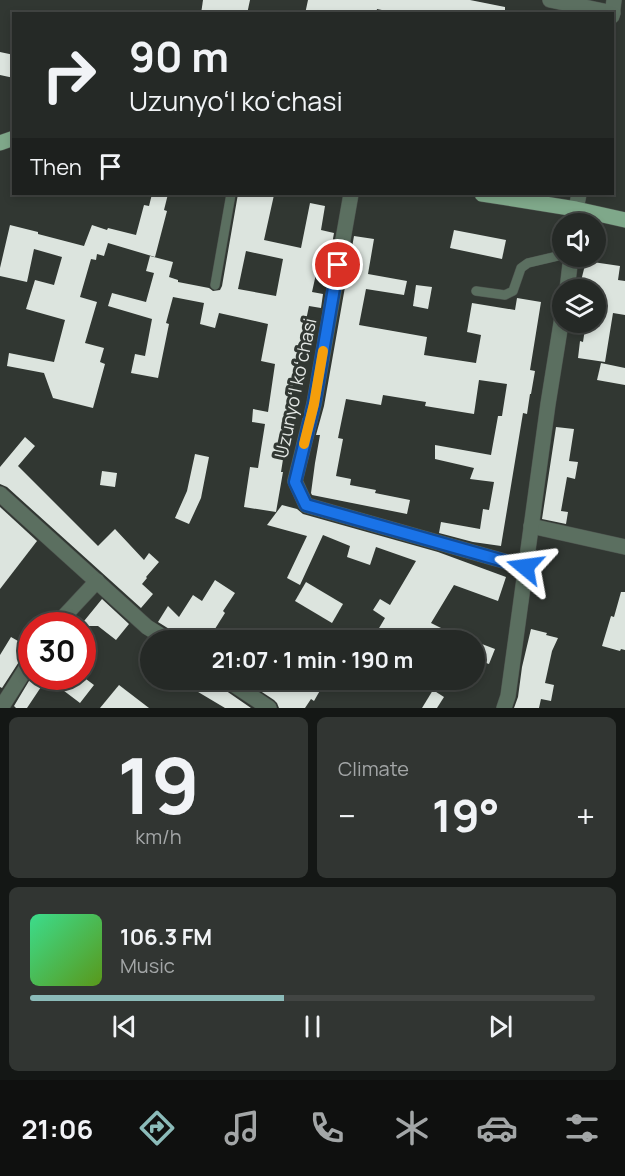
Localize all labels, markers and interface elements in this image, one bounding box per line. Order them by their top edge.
text: 90 m [129,27,229,85]
icon: right [30,36,108,114]
text: Uzunyoʻl koʻchasi [129,82,343,119]
icon: arrive [94,150,127,183]
text: Then [30,152,82,182]
map controls [552,213,606,333]
button: sound [552,213,606,267]
pin [312,239,363,290]
icon: arrive [321,248,354,281]
button: layers [552,279,606,333]
street label: Uzunyoʻl koʻchasi [268,316,322,460]
position arrow [493,535,557,599]
speed limit sign: 30 [18,612,96,690]
text: 21:07 · 1 min · 190 m [212,645,413,675]
text: 19 [117,731,200,837]
text: Climate [338,755,409,782]
text: 19° [432,784,500,846]
text: − [338,793,356,838]
text: + [576,793,595,838]
text: km/h [135,823,182,850]
text: 106.3 FM [120,922,212,952]
text: Music [120,952,175,979]
icon: previous [108,1010,141,1043]
icon: pause [296,1010,329,1043]
icon: next [484,1010,517,1043]
icon: directions [136,1107,178,1149]
icon: music [221,1107,263,1149]
icon: phone [306,1107,348,1149]
icon: climate [391,1107,433,1149]
icon: car [476,1107,518,1149]
icon: filters [561,1107,603,1149]
text: 21:06 [22,1110,93,1147]

